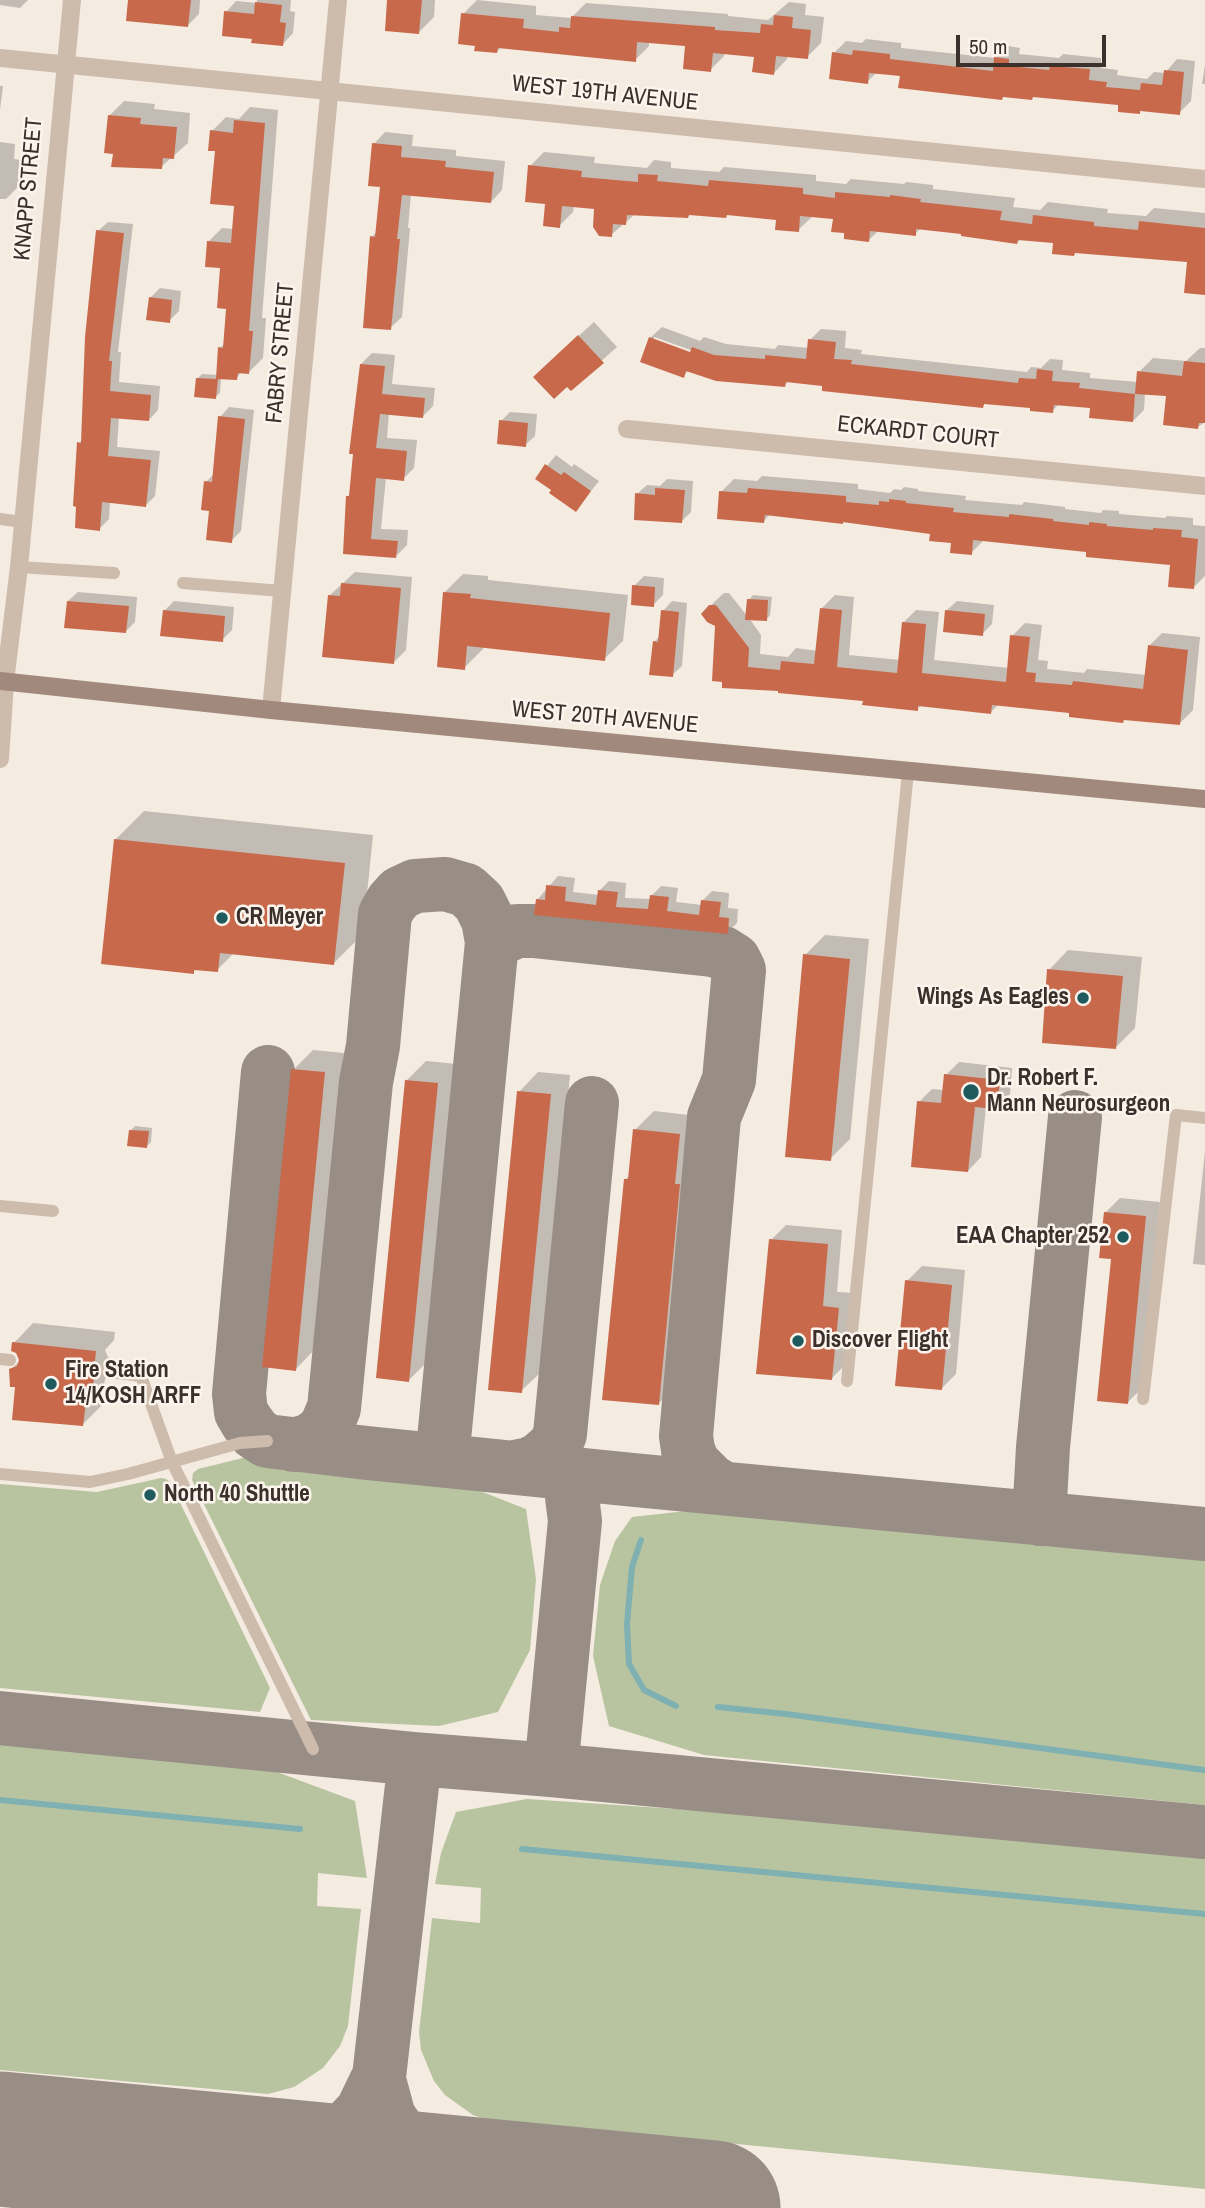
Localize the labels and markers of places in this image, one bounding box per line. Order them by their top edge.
place label: CR Meyer [236,904,323,932]
marker: CR Meyer [214,910,230,926]
place label: Wings As Eagles [917,984,1069,1012]
marker: Wings As Eagles [1075,990,1091,1006]
place label: Dr. Robert F. Mann Neurosurgeon [987,1065,1170,1119]
marker: Dr. Robert F. Mann Neurosurgeon [961,1082,981,1102]
place label: EAA Chapter 252 [956,1223,1109,1251]
marker: EAA Chapter 252 [1115,1229,1131,1245]
place label: Discover Flight [812,1327,948,1355]
marker: Discover Flight [790,1333,806,1349]
place label: Fire Station 14/KOSH ARFF [65,1357,201,1411]
marker: Fire Station 14/KOSH ARFF [43,1376,59,1392]
place label: North 40 Shuttle [164,1481,310,1509]
marker: North 40 Shuttle [142,1487,158,1503]

